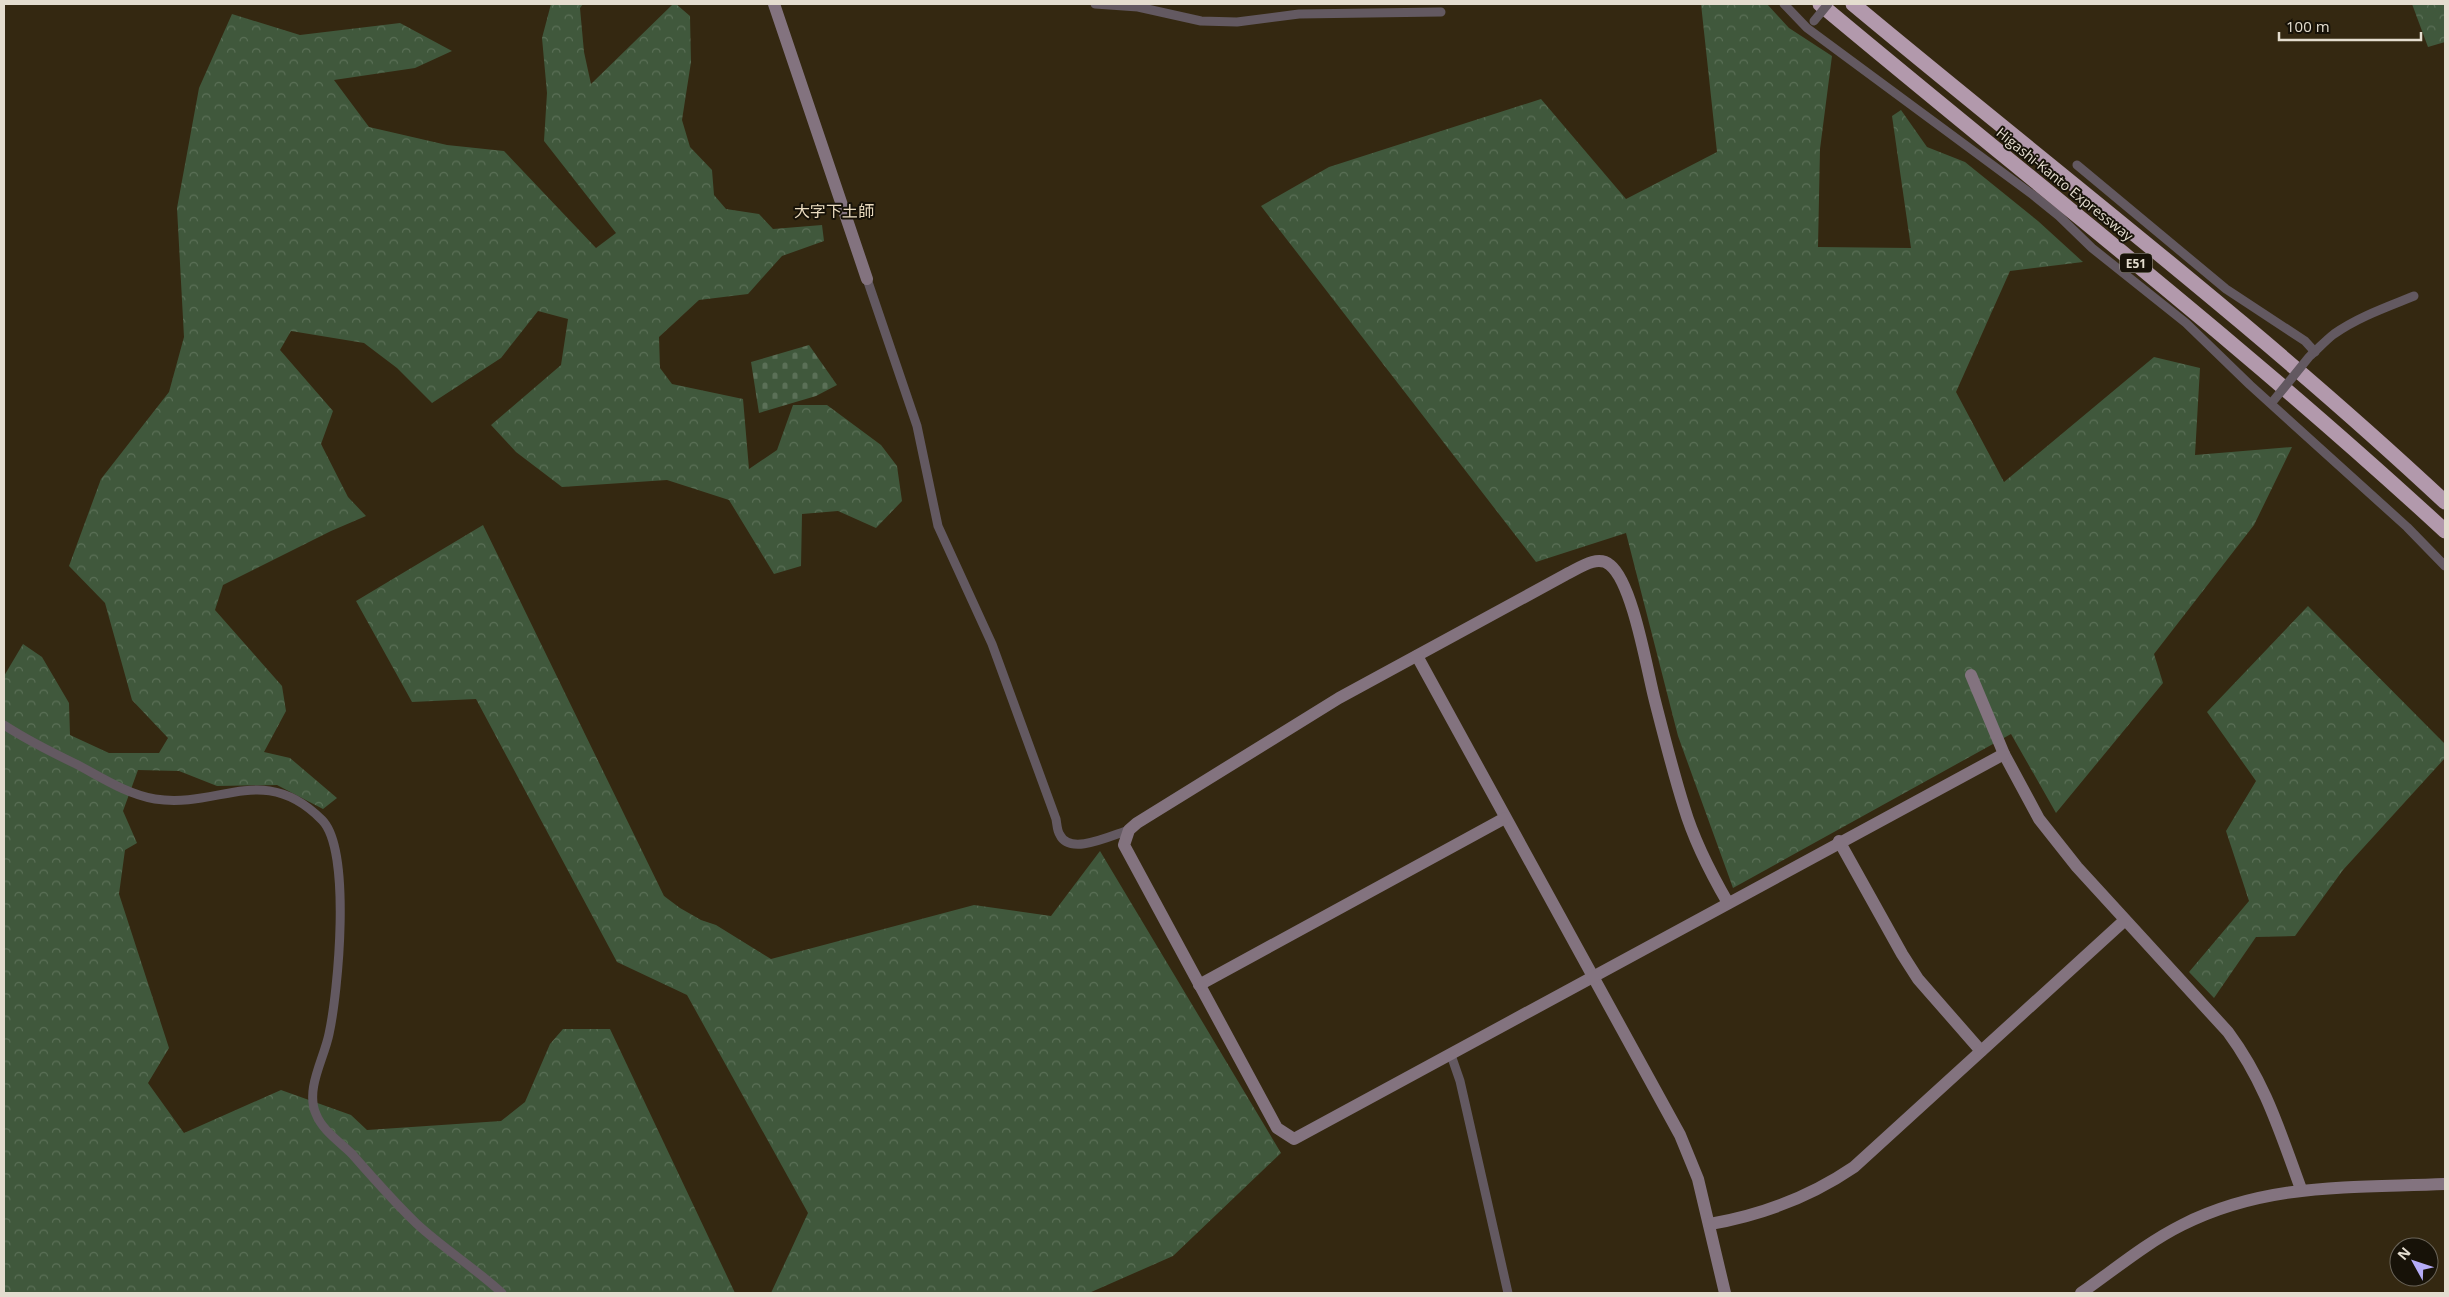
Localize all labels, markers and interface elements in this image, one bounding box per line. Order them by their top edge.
scale bar [2279,10,2422,42]
text: 100 m [2286,16,2330,36]
street label: Higashi-Kanto Expressway [1993,123,2138,246]
district label: 大字下土師 [794,200,874,222]
road number: E51 [2120,254,2152,272]
north arrow [2389,1237,2439,1287]
text: N [2393,1243,2415,1264]

